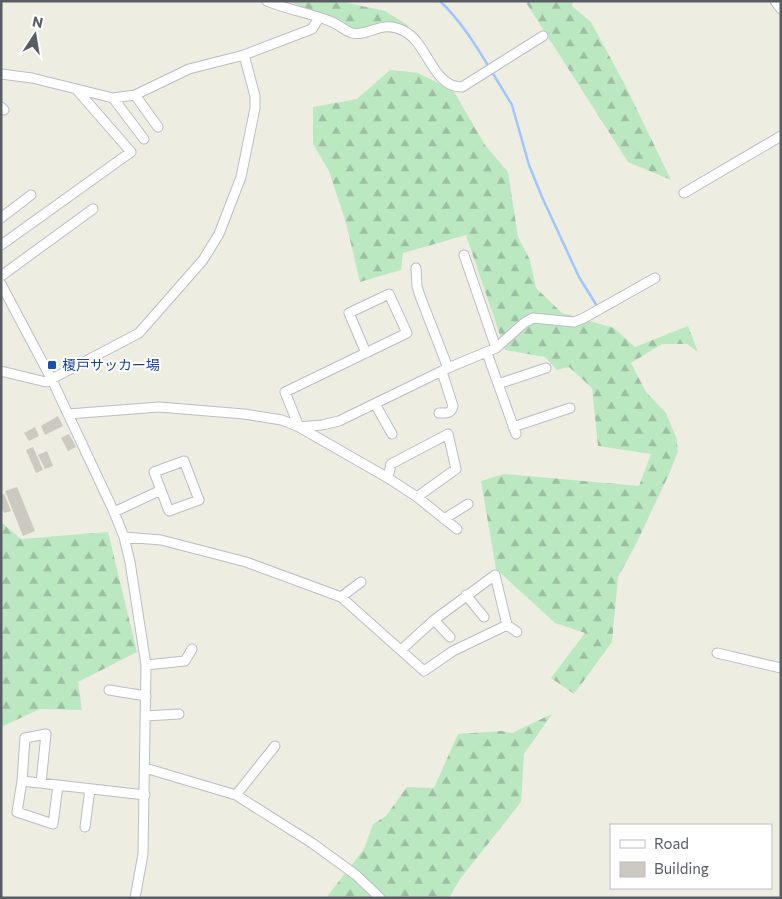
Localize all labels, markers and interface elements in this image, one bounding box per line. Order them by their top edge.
north arrow [10,10,60,60]
text: N [31,12,45,31]
place label: 榎戸サッカー場 [62,356,160,373]
marker: 榎戸サッカー場 [46,359,58,371]
legend [610,824,772,889]
text: Road [654,834,689,852]
text: Building [654,859,709,877]

